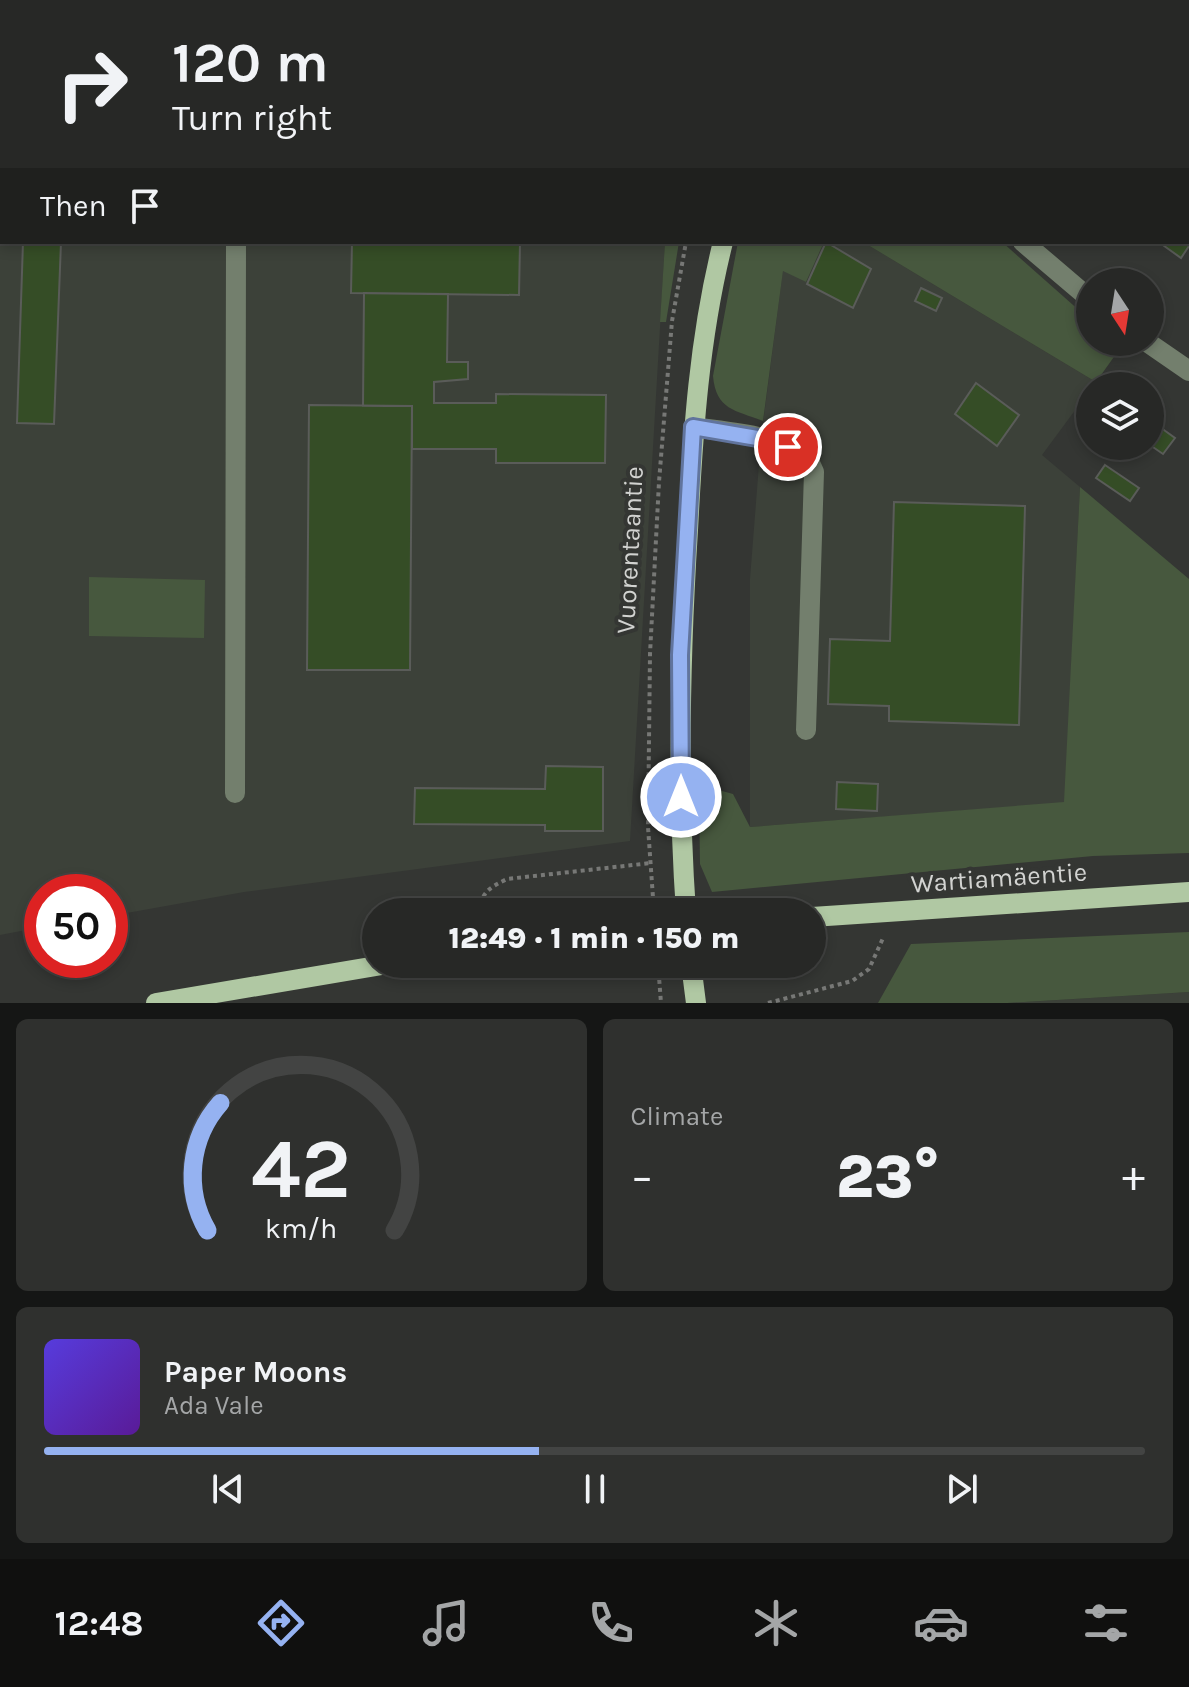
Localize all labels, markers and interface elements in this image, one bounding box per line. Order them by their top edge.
text: 120 m [172,30,329,95]
icon: right [40,32,144,136]
text: Turn right [172,97,332,139]
icon: arrive [123,184,167,228]
text: Then [40,188,107,224]
north arrow [1076,268,1164,356]
map controls [1076,268,1164,460]
button: layers [1076,372,1164,460]
pin [754,413,822,481]
icon: arrive [766,425,810,469]
street label: Vuorentaantie [610,465,650,635]
position arrow [639,755,723,839]
street label: Wartiamäentie [910,856,1088,900]
speed limit sign: 50 [24,874,128,978]
text: 12:49 · 1 min · 150 m [449,920,739,956]
text: Climate [631,1101,723,1132]
text: 42 [251,1121,351,1218]
text: 23° [836,1142,940,1212]
text: − [631,1151,654,1202]
text: + [1122,1151,1145,1202]
text: km/h [265,1212,337,1245]
text: Paper Moons [164,1354,347,1390]
text: Ada Vale [164,1390,264,1421]
icon: previous [206,1467,250,1511]
icon: pause [573,1467,617,1511]
icon: next [940,1467,984,1511]
icon: directions [253,1595,309,1651]
icon: music [418,1595,474,1651]
icon: phone [583,1595,639,1651]
icon: climate [748,1595,804,1651]
icon: car [913,1595,969,1651]
icon: filters [1078,1595,1134,1651]
text: 12:48 [55,1602,144,1644]

